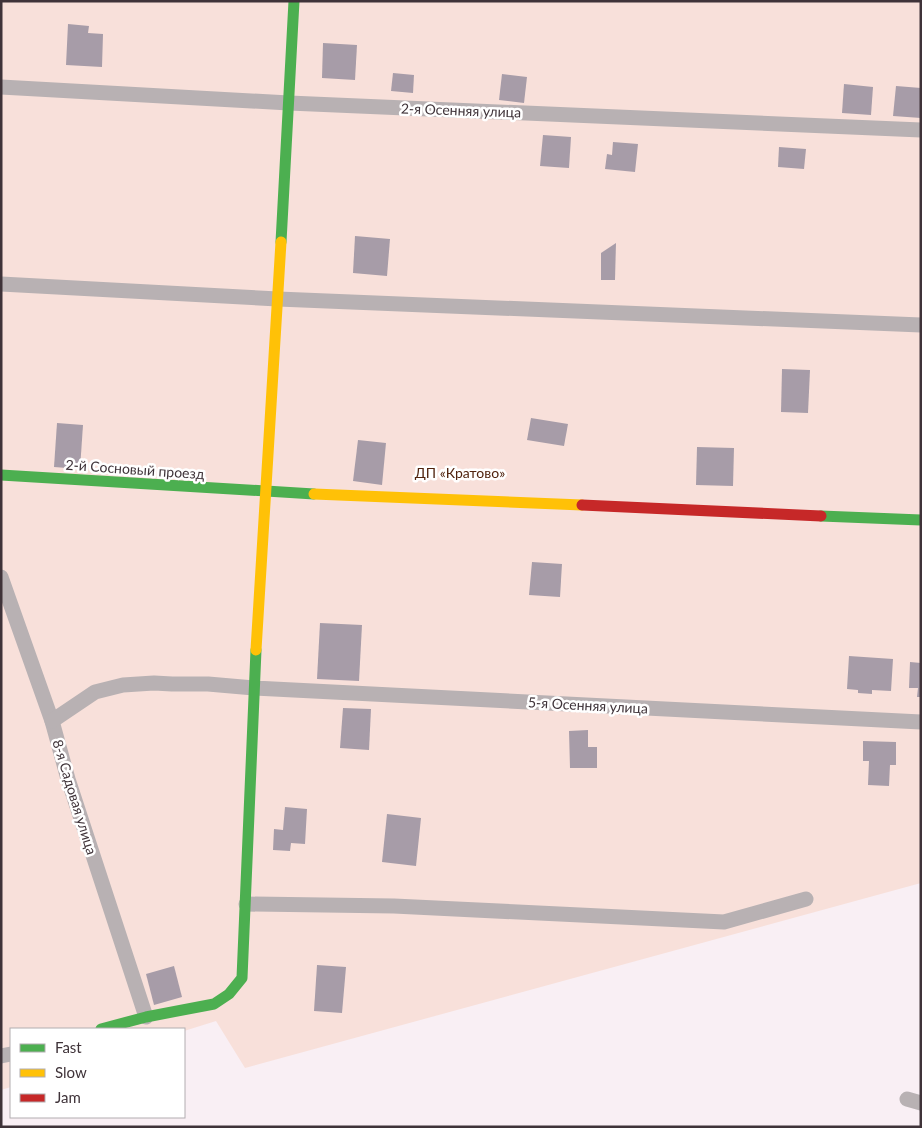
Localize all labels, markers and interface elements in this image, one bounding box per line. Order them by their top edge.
street label: 2-я Осенняя улица [401,99,521,121]
street label: 2-й Сосновый проезд [65,456,205,482]
park label: ДП «Кратово» [415,464,505,481]
street label: 5-я Осенняя улица [527,693,649,717]
street label: 8-я Садовая улица [49,738,101,857]
legend [10,1028,185,1118]
text: Fast [55,1038,82,1056]
text: Slow [55,1063,87,1081]
text: Jam [55,1088,81,1106]

